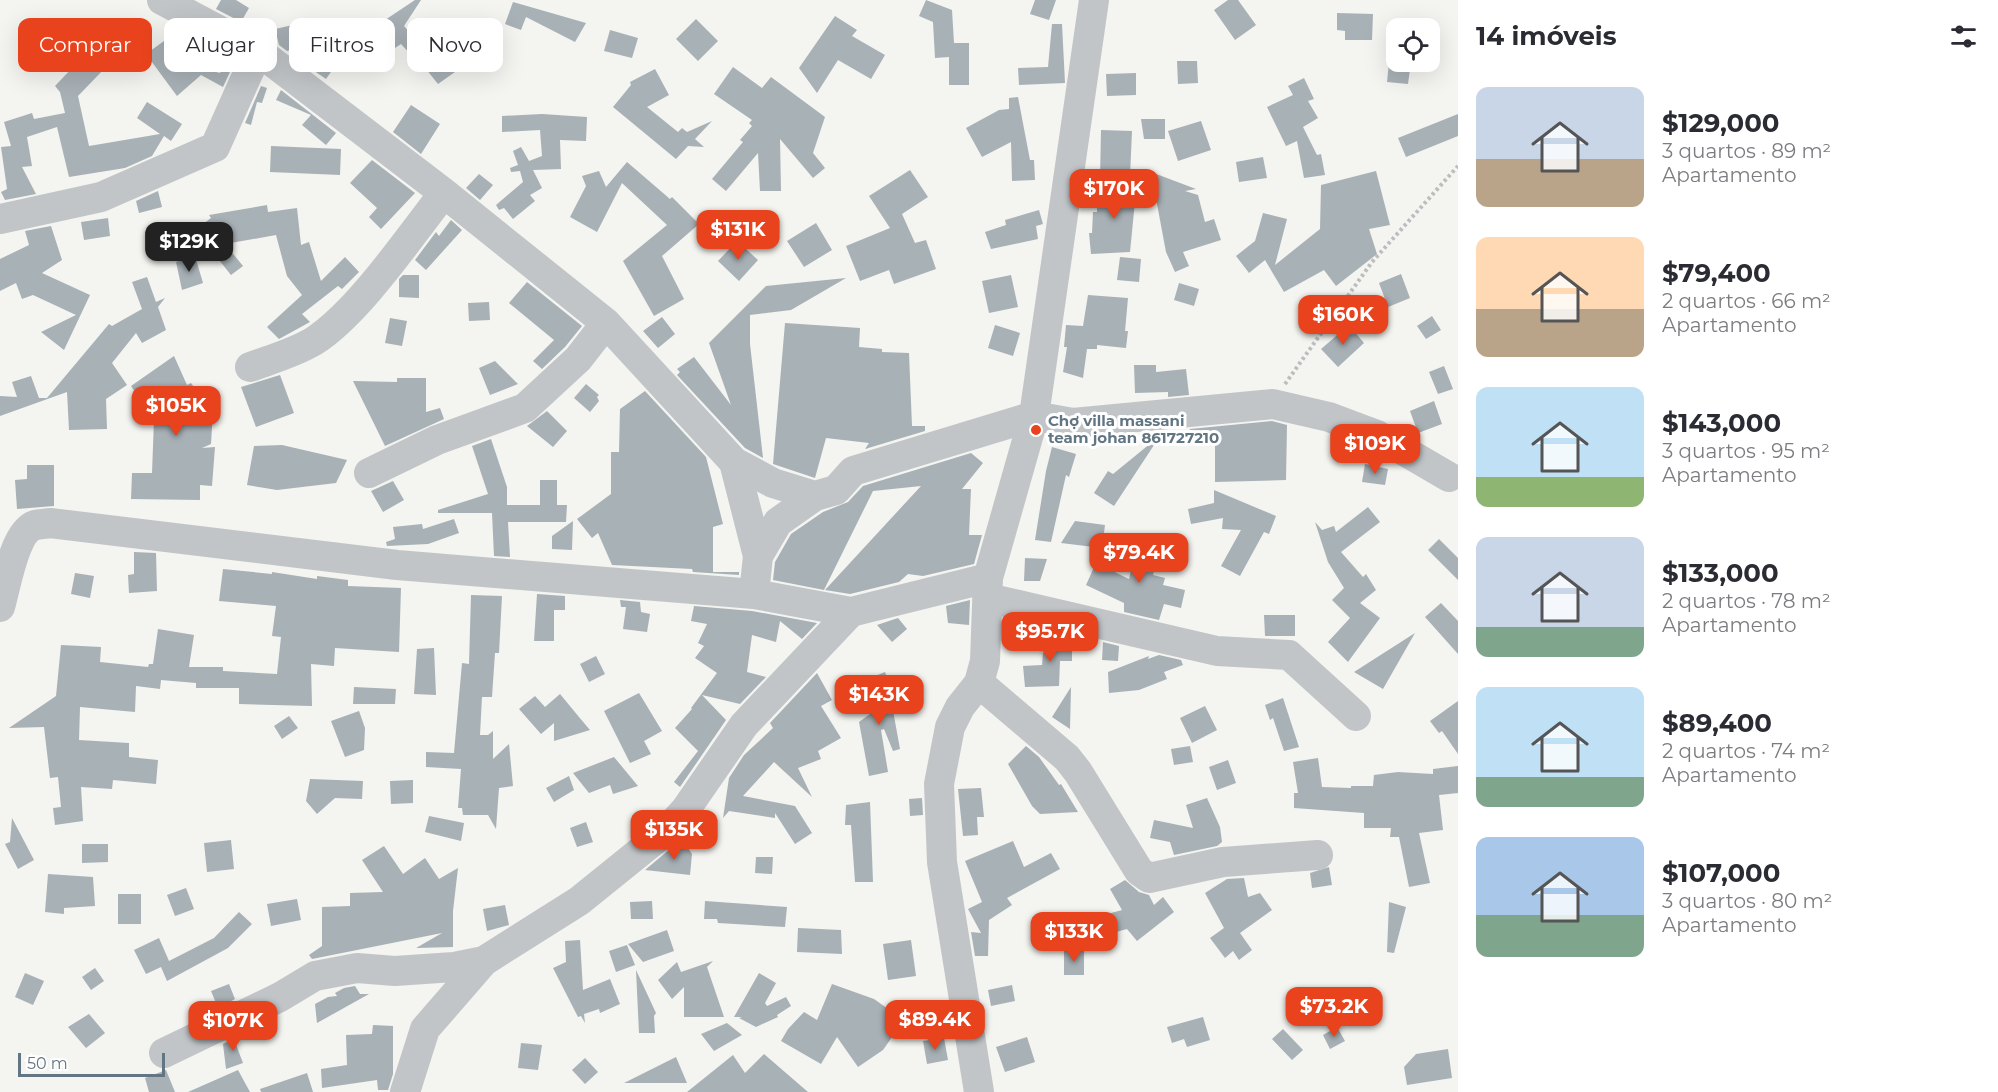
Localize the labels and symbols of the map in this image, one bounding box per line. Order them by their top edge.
pin: $170K [1072,169,1156,220]
pin: $131K [696,210,780,261]
pin: $129K [147,222,231,273]
pin: $160K [1301,295,1385,346]
pin: $105K [134,386,218,437]
place label: Chợ villa massani team johan 861727210 [1048,411,1219,447]
marker: Chợ villa massani team johan 861727210 [1029,423,1043,437]
pin: $109K [1333,424,1417,475]
pin: $79.4K [1090,533,1188,584]
pin: $95.7K [1001,612,1099,663]
pin: $143K [837,675,921,726]
pin: $135K [632,810,716,861]
pin: $133K [1032,912,1116,963]
pin: $73.2K [1285,987,1383,1038]
pin: $89.4K [886,1000,984,1051]
pin: $107K [191,1001,275,1052]
scale bar [18,1050,165,1078]

